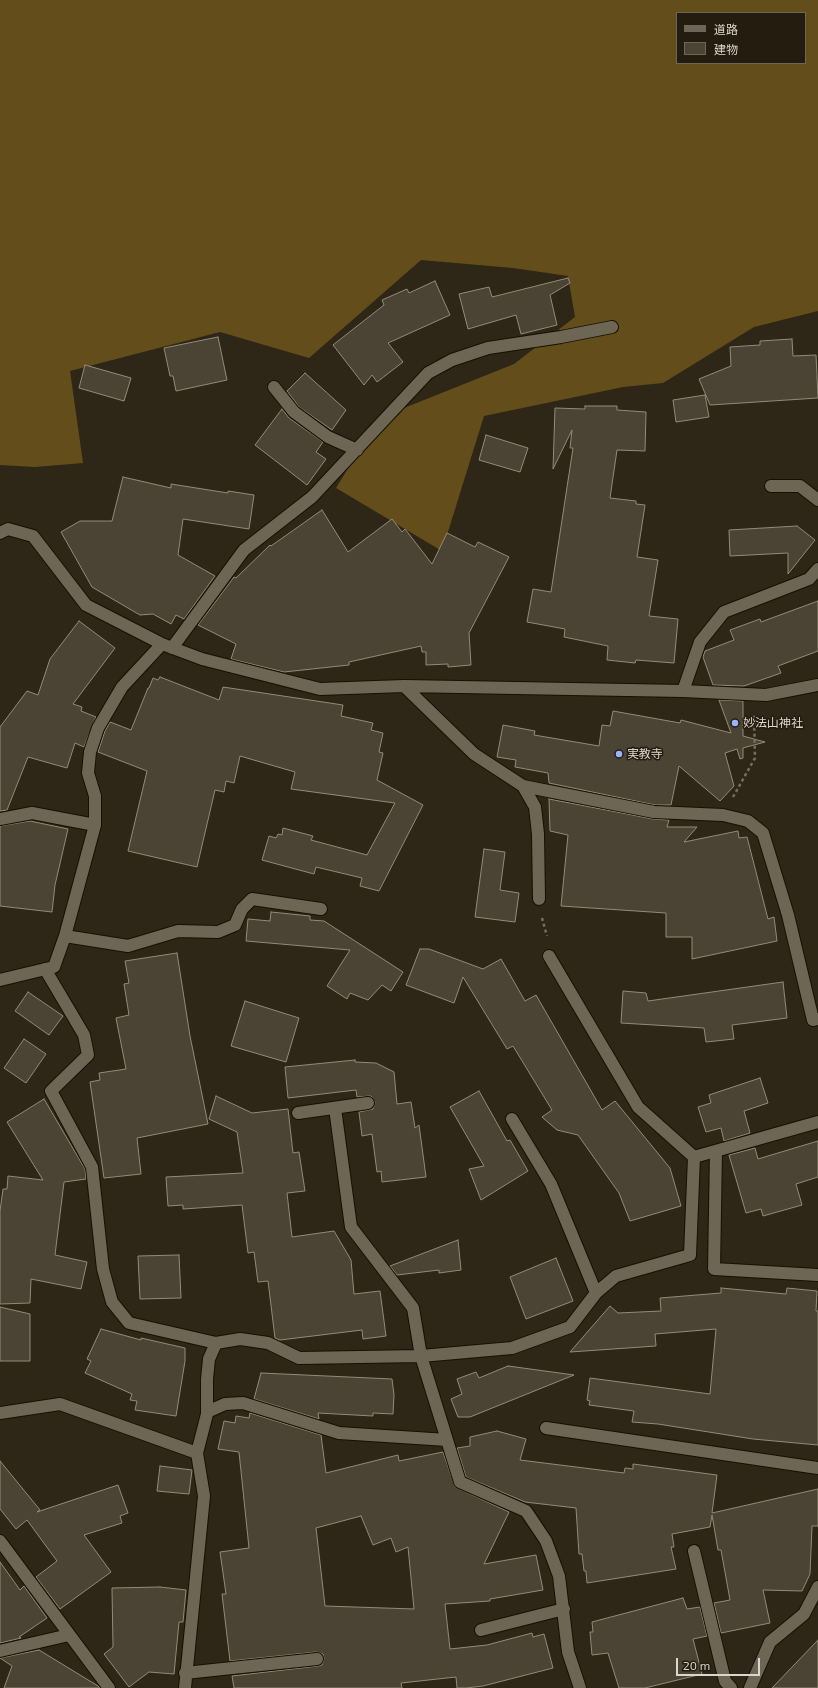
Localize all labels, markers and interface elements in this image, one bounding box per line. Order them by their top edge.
legend [676,12,806,64]
text: 道路 [714,22,738,36]
text: 建物 [714,42,738,56]
place label: 妙法山神社 [743,716,803,730]
marker: 妙法山神社 [730,718,740,728]
place label: 実教寺 [627,747,663,761]
marker: 実教寺 [614,749,624,759]
scale bar [678,1650,762,1676]
text: 20 m [683,1658,710,1672]

